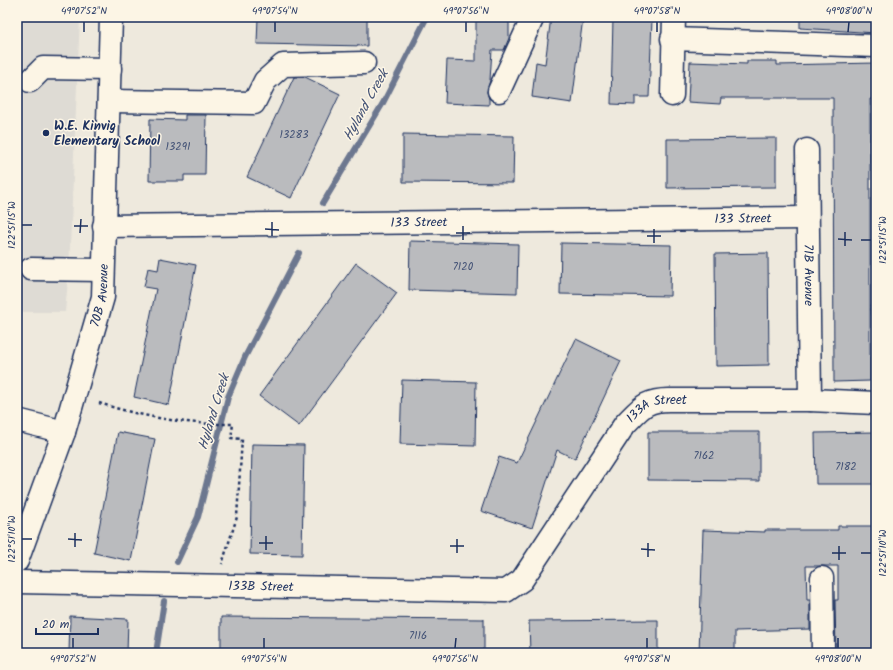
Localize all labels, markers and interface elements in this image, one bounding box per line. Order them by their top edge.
text: 49°07'52"N [61,3,107,19]
text: 49°07'54"N [252,3,298,19]
text: 49°07'56"N [443,3,489,19]
text: 49°07'58"N [634,3,680,19]
text: 49°08'00"N [826,3,872,19]
water label: Hyland Creek [337,63,396,145]
place label: W.E. Kinvig Elementary School [54,116,161,152]
house number: 13283 [279,126,309,144]
marker: W.E. Kinvig Elementary School [41,128,51,138]
house number: 13291 [166,138,190,156]
text: 122°51'15"W [4,201,20,249]
street label: 133 Street [714,208,773,230]
street label: 133 Street [390,212,449,233]
text: 122°51'15"W [875,216,891,264]
street label: 71B Avenue [798,244,819,306]
house number: 7120 [453,258,474,276]
street label: 70B Avenue [84,263,114,330]
water label: Hyland Creek [192,369,237,453]
street label: 133A Street [621,389,688,428]
house number: 7162 [693,447,715,465]
house number: 7182 [835,458,857,476]
text: 122°51'10"W [4,515,20,563]
text: 122°51'10"W [875,529,891,577]
street label: 133B Street [228,575,295,598]
scale bar [36,610,98,636]
text: 20 m [42,615,70,634]
house number: 7116 [409,627,427,645]
text: 49°07'52"N [50,651,96,667]
text: 49°07'54"N [241,651,287,667]
text: 49°07'56"N [432,651,478,667]
text: 49°07'58"N [624,651,670,667]
text: 49°08'00"N [815,651,861,667]

